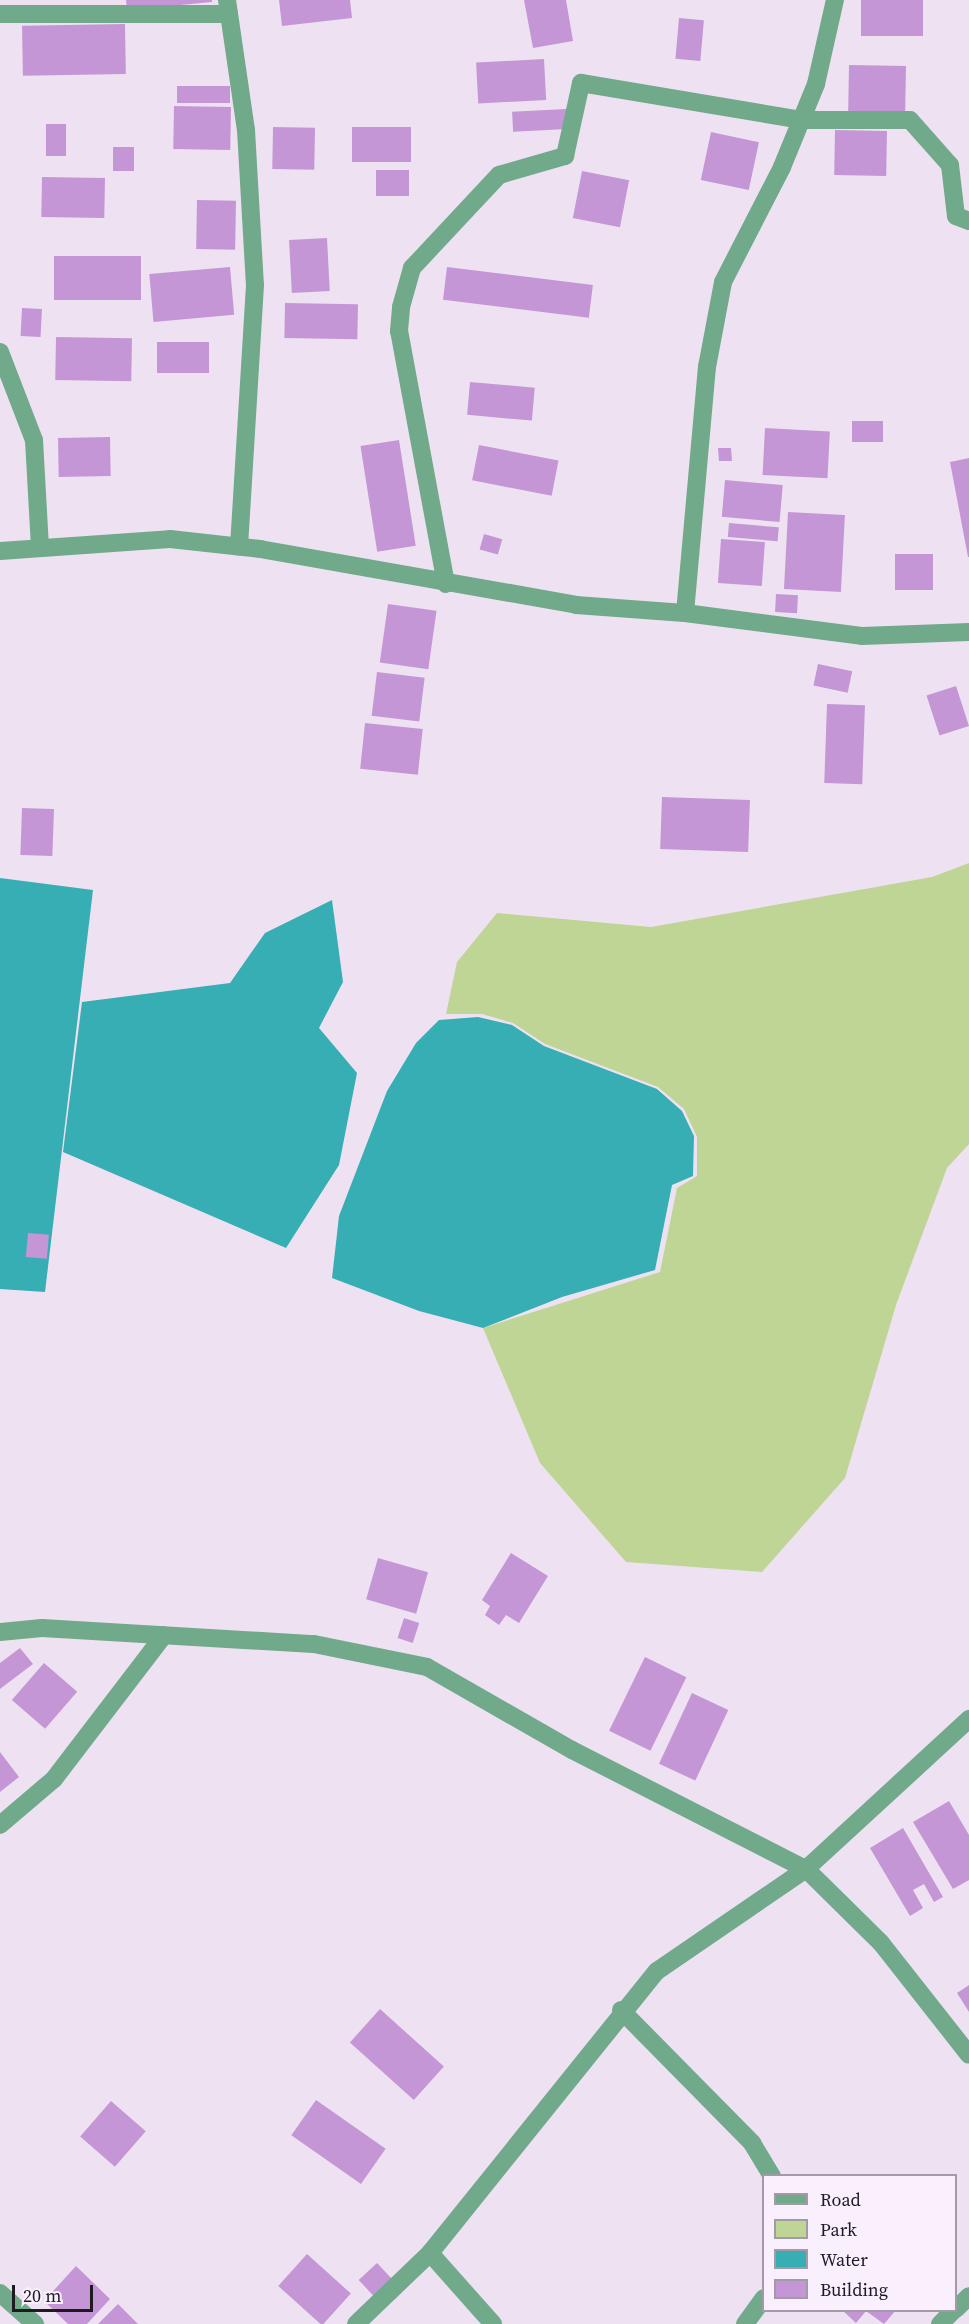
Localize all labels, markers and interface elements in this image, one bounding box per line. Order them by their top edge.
legend [762,2174,957,2312]
text: Road [820,2187,861,2212]
text: Park [820,2217,857,2242]
text: Water [820,2247,868,2272]
scale bar [15,2273,96,2311]
text: Building [820,2277,888,2302]
text: 20 m [23,2283,61,2308]

